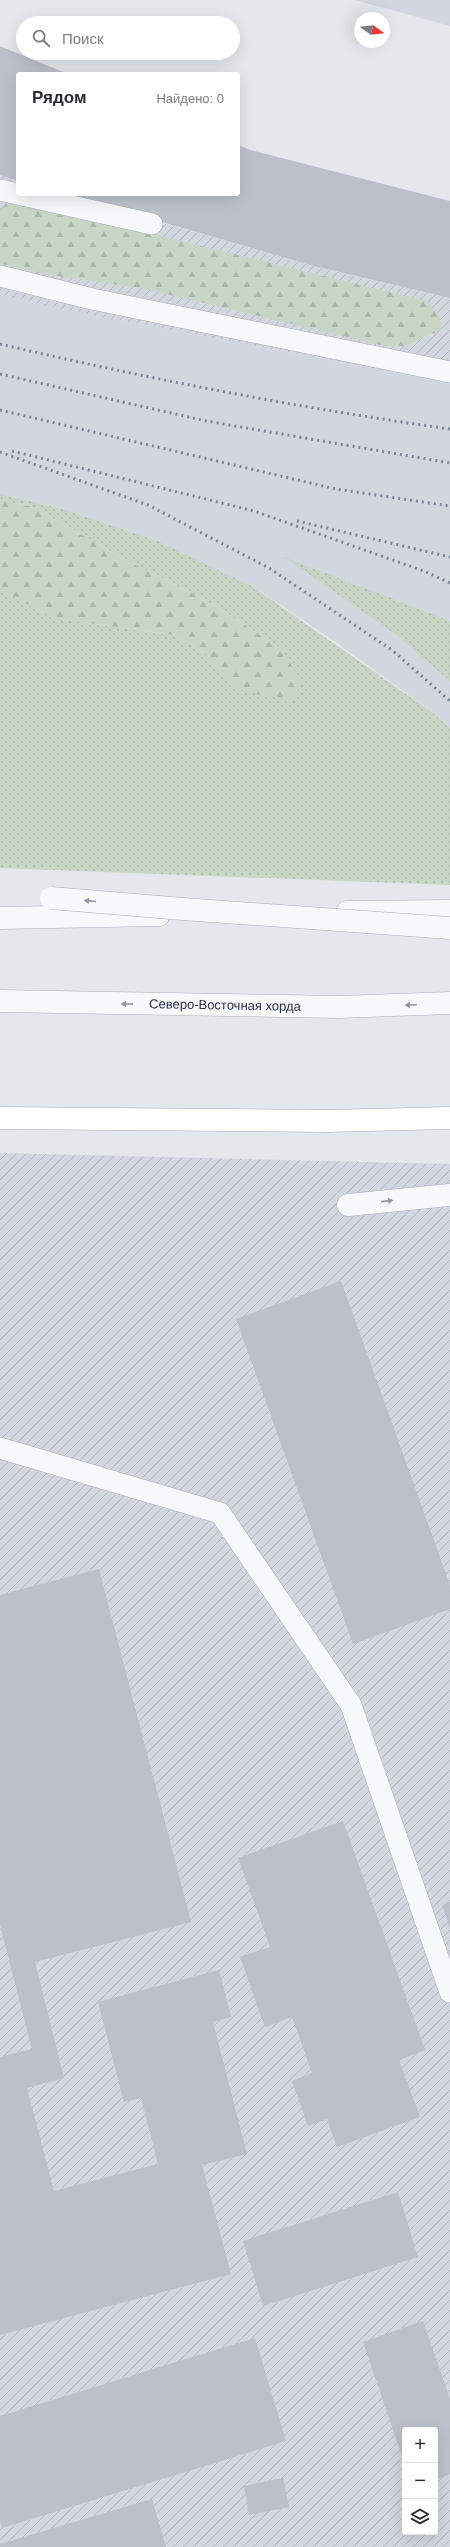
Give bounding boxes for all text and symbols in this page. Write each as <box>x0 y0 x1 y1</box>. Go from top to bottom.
north arrow <box>354 12 390 48</box>
search box <box>16 16 240 60</box>
icon: search <box>30 27 52 49</box>
text: Поиск <box>62 30 104 47</box>
text: Рядом <box>32 88 87 107</box>
text: Найдено: 0 <box>156 91 224 106</box>
one-way arrow <box>84 898 96 905</box>
street label: Северо-Восточная хорда <box>149 996 302 1014</box>
one-way arrow <box>120 1001 133 1007</box>
one-way arrow <box>405 1001 417 1008</box>
one-way arrow <box>381 1198 393 1205</box>
map controls <box>402 2427 438 2535</box>
button: + <box>402 2427 438 2463</box>
button: − <box>402 2463 438 2499</box>
button: layers <box>402 2499 438 2535</box>

